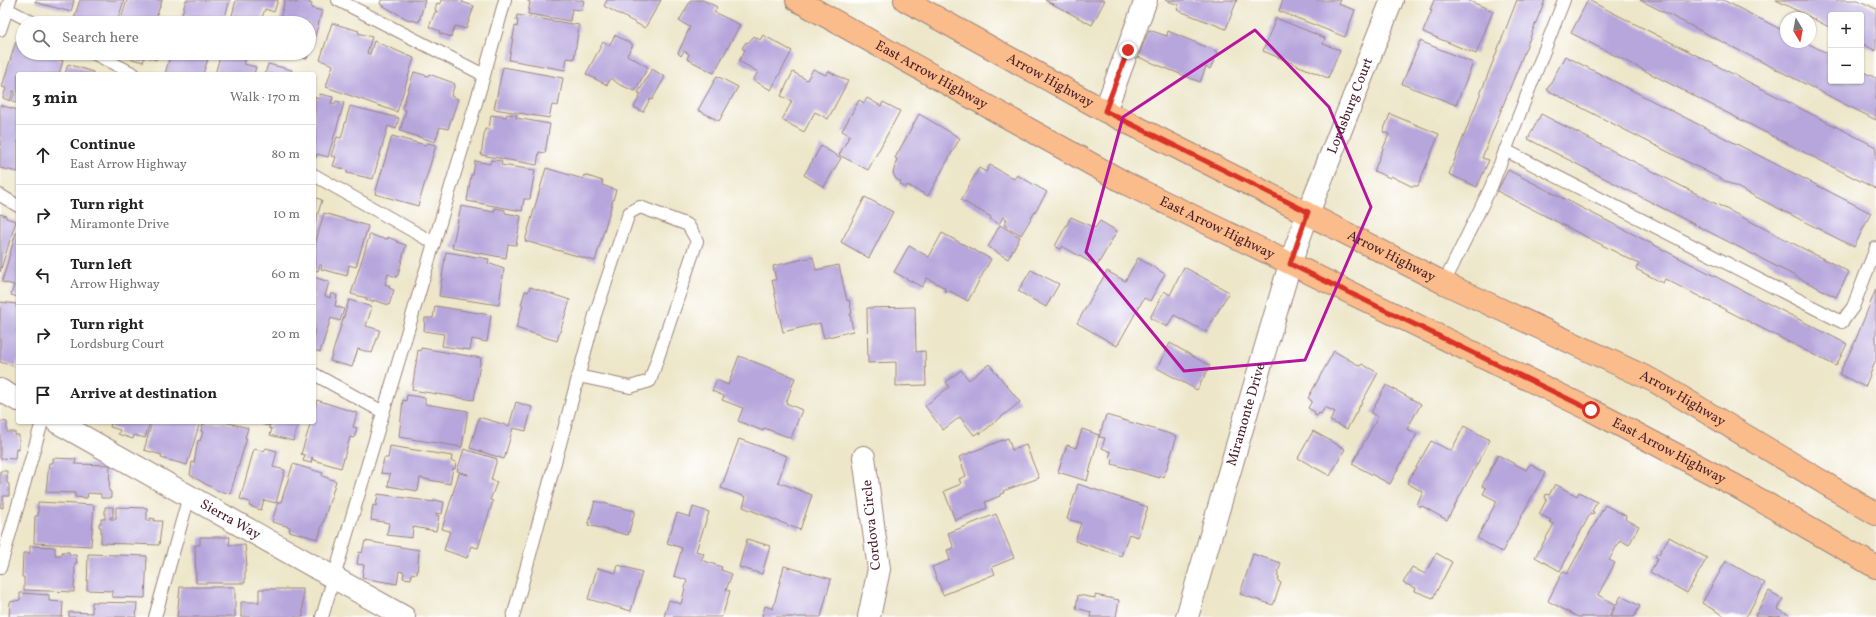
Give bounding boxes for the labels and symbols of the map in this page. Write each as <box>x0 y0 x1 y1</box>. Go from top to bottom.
north arrow <box>1780 12 1816 48</box>
street label: East Arrow Highway <box>872 36 992 114</box>
route end <box>1119 41 1137 59</box>
street label: Arrow Highway <box>1003 49 1097 113</box>
street label: Lordsburg Court <box>1323 55 1378 157</box>
street label: East Arrow Highway <box>1156 192 1278 264</box>
street label: Arrow Highway <box>1344 226 1439 287</box>
street label: Miramonte Drive <box>1222 360 1270 468</box>
street label: Arrow Highway <box>1636 366 1729 431</box>
route start <box>1582 401 1600 419</box>
street label: East Arrow Highway <box>1609 413 1730 489</box>
street label: Cordova Circle <box>858 479 886 571</box>
street label: Sierra Way <box>197 495 265 544</box>

